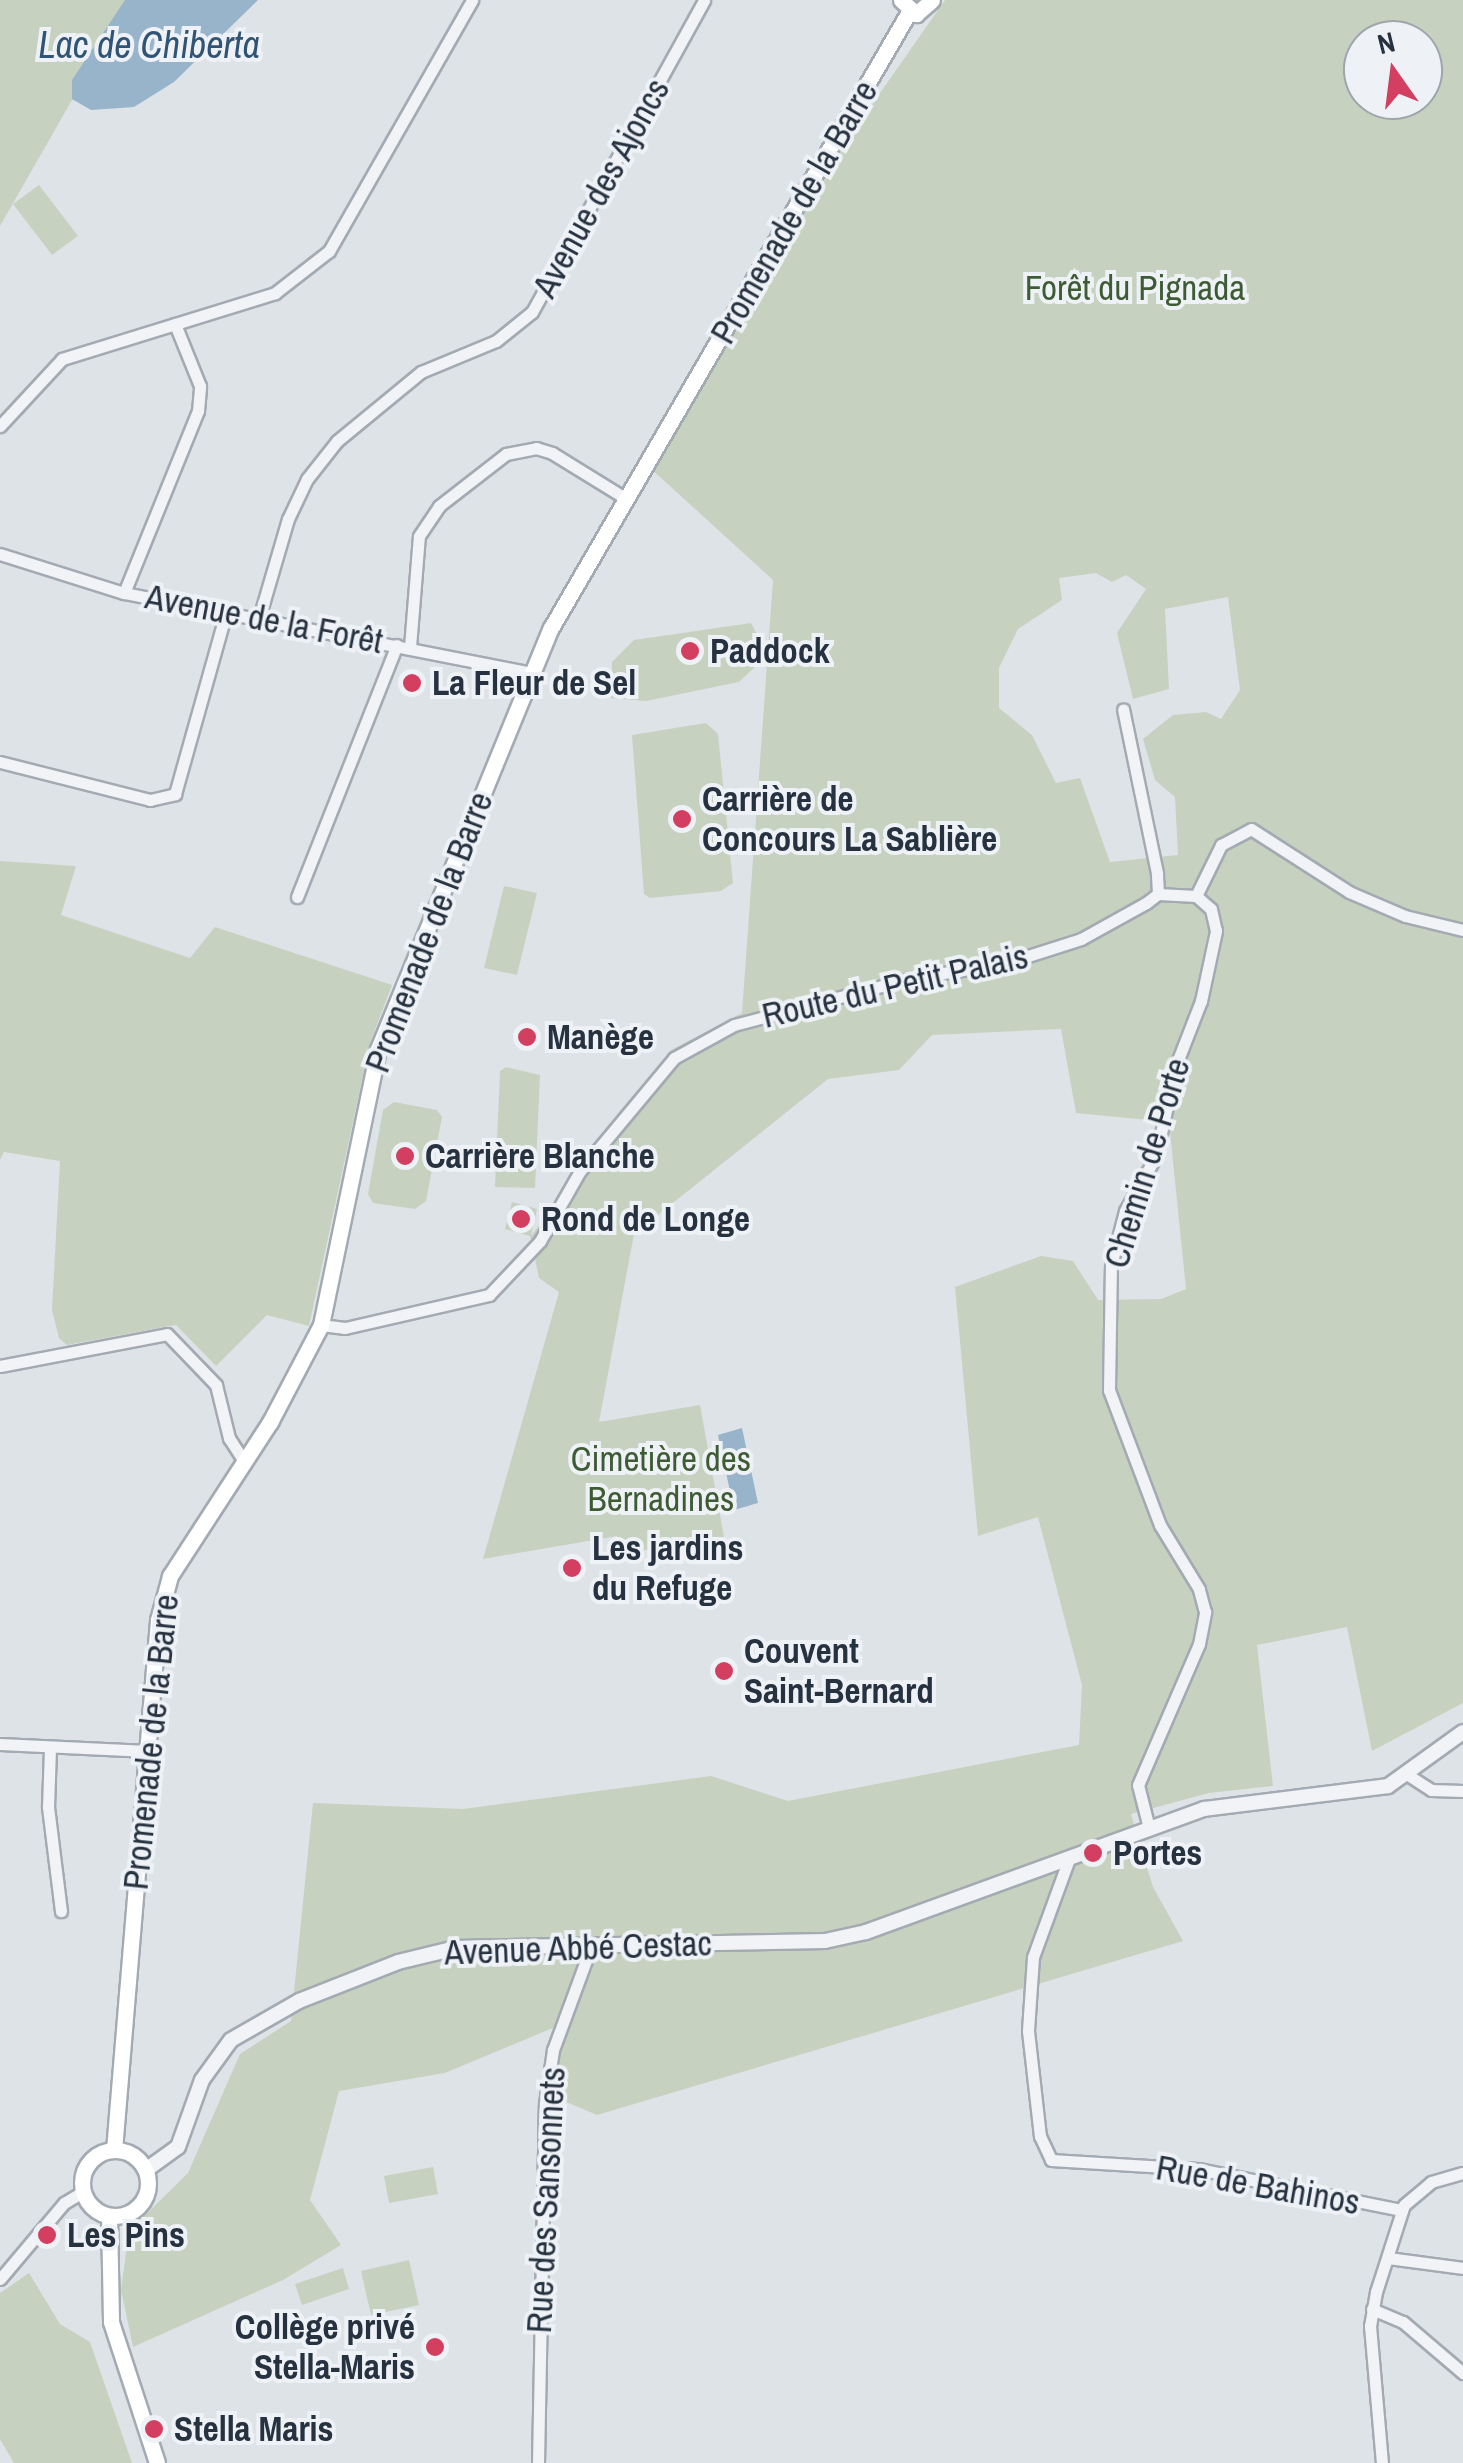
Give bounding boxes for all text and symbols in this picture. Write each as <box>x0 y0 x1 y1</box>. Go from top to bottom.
north arrow <box>1343 20 1443 120</box>
water label: Lac de Chiberta <box>38 22 260 68</box>
text: N <box>1374 22 1399 63</box>
street label: Avenue des Ajoncs <box>523 71 679 305</box>
street label: Promenade de la Barre <box>702 73 886 351</box>
park label: Forêt du Pignada <box>1025 267 1245 309</box>
street label: Avenue de la Forêt <box>142 575 386 663</box>
place label: Paddock <box>710 630 830 672</box>
marker: Paddock <box>679 640 701 662</box>
place label: La Fleur de Sel <box>432 662 636 704</box>
marker: La Fleur de Sel <box>401 672 423 694</box>
place label: Carrière de Concours La Sablière <box>702 778 997 860</box>
street label: Promenade de la Barre <box>356 786 502 1078</box>
marker: Carrière de Concours La Sablière <box>671 808 693 830</box>
street label: Route du Petit Palais <box>758 935 1032 1037</box>
place label: Manège <box>547 1016 654 1058</box>
marker: Manège <box>516 1026 538 1048</box>
street label: Chemin de Porte <box>1095 1053 1199 1273</box>
place label: Carrière Blanche <box>425 1135 655 1177</box>
marker: Carrière Blanche <box>394 1145 416 1167</box>
place label: Rond de Longe <box>541 1198 750 1240</box>
marker: Rond de Longe <box>510 1208 532 1230</box>
park label: Cimetière des Bernadines <box>571 1438 751 1520</box>
place label: Les jardins du Refuge <box>592 1527 744 1609</box>
marker: Les jardins du Refuge <box>561 1557 583 1579</box>
street label: Promenade de la Barre <box>115 1592 187 1892</box>
place label: Couvent Saint-Bernard <box>744 1630 934 1712</box>
marker: Couvent Saint-Bernard <box>713 1660 735 1682</box>
place label: Portes <box>1113 1832 1202 1874</box>
marker: Portes <box>1082 1842 1104 1864</box>
street label: Avenue Abbé Cestac <box>443 1922 713 1974</box>
street label: Rue des Sansonnets <box>518 2066 574 2334</box>
street label: Rue de Bahinos <box>1153 2146 1363 2224</box>
place label: Les Pins <box>67 2214 185 2256</box>
marker: Les Pins <box>36 2224 58 2246</box>
place label: Collège privé Stella-Maris <box>235 2306 415 2388</box>
marker: Collège privé Stella-Maris <box>424 2336 446 2358</box>
place label: Stella Maris <box>174 2408 334 2450</box>
marker: Stella Maris <box>143 2418 165 2440</box>

